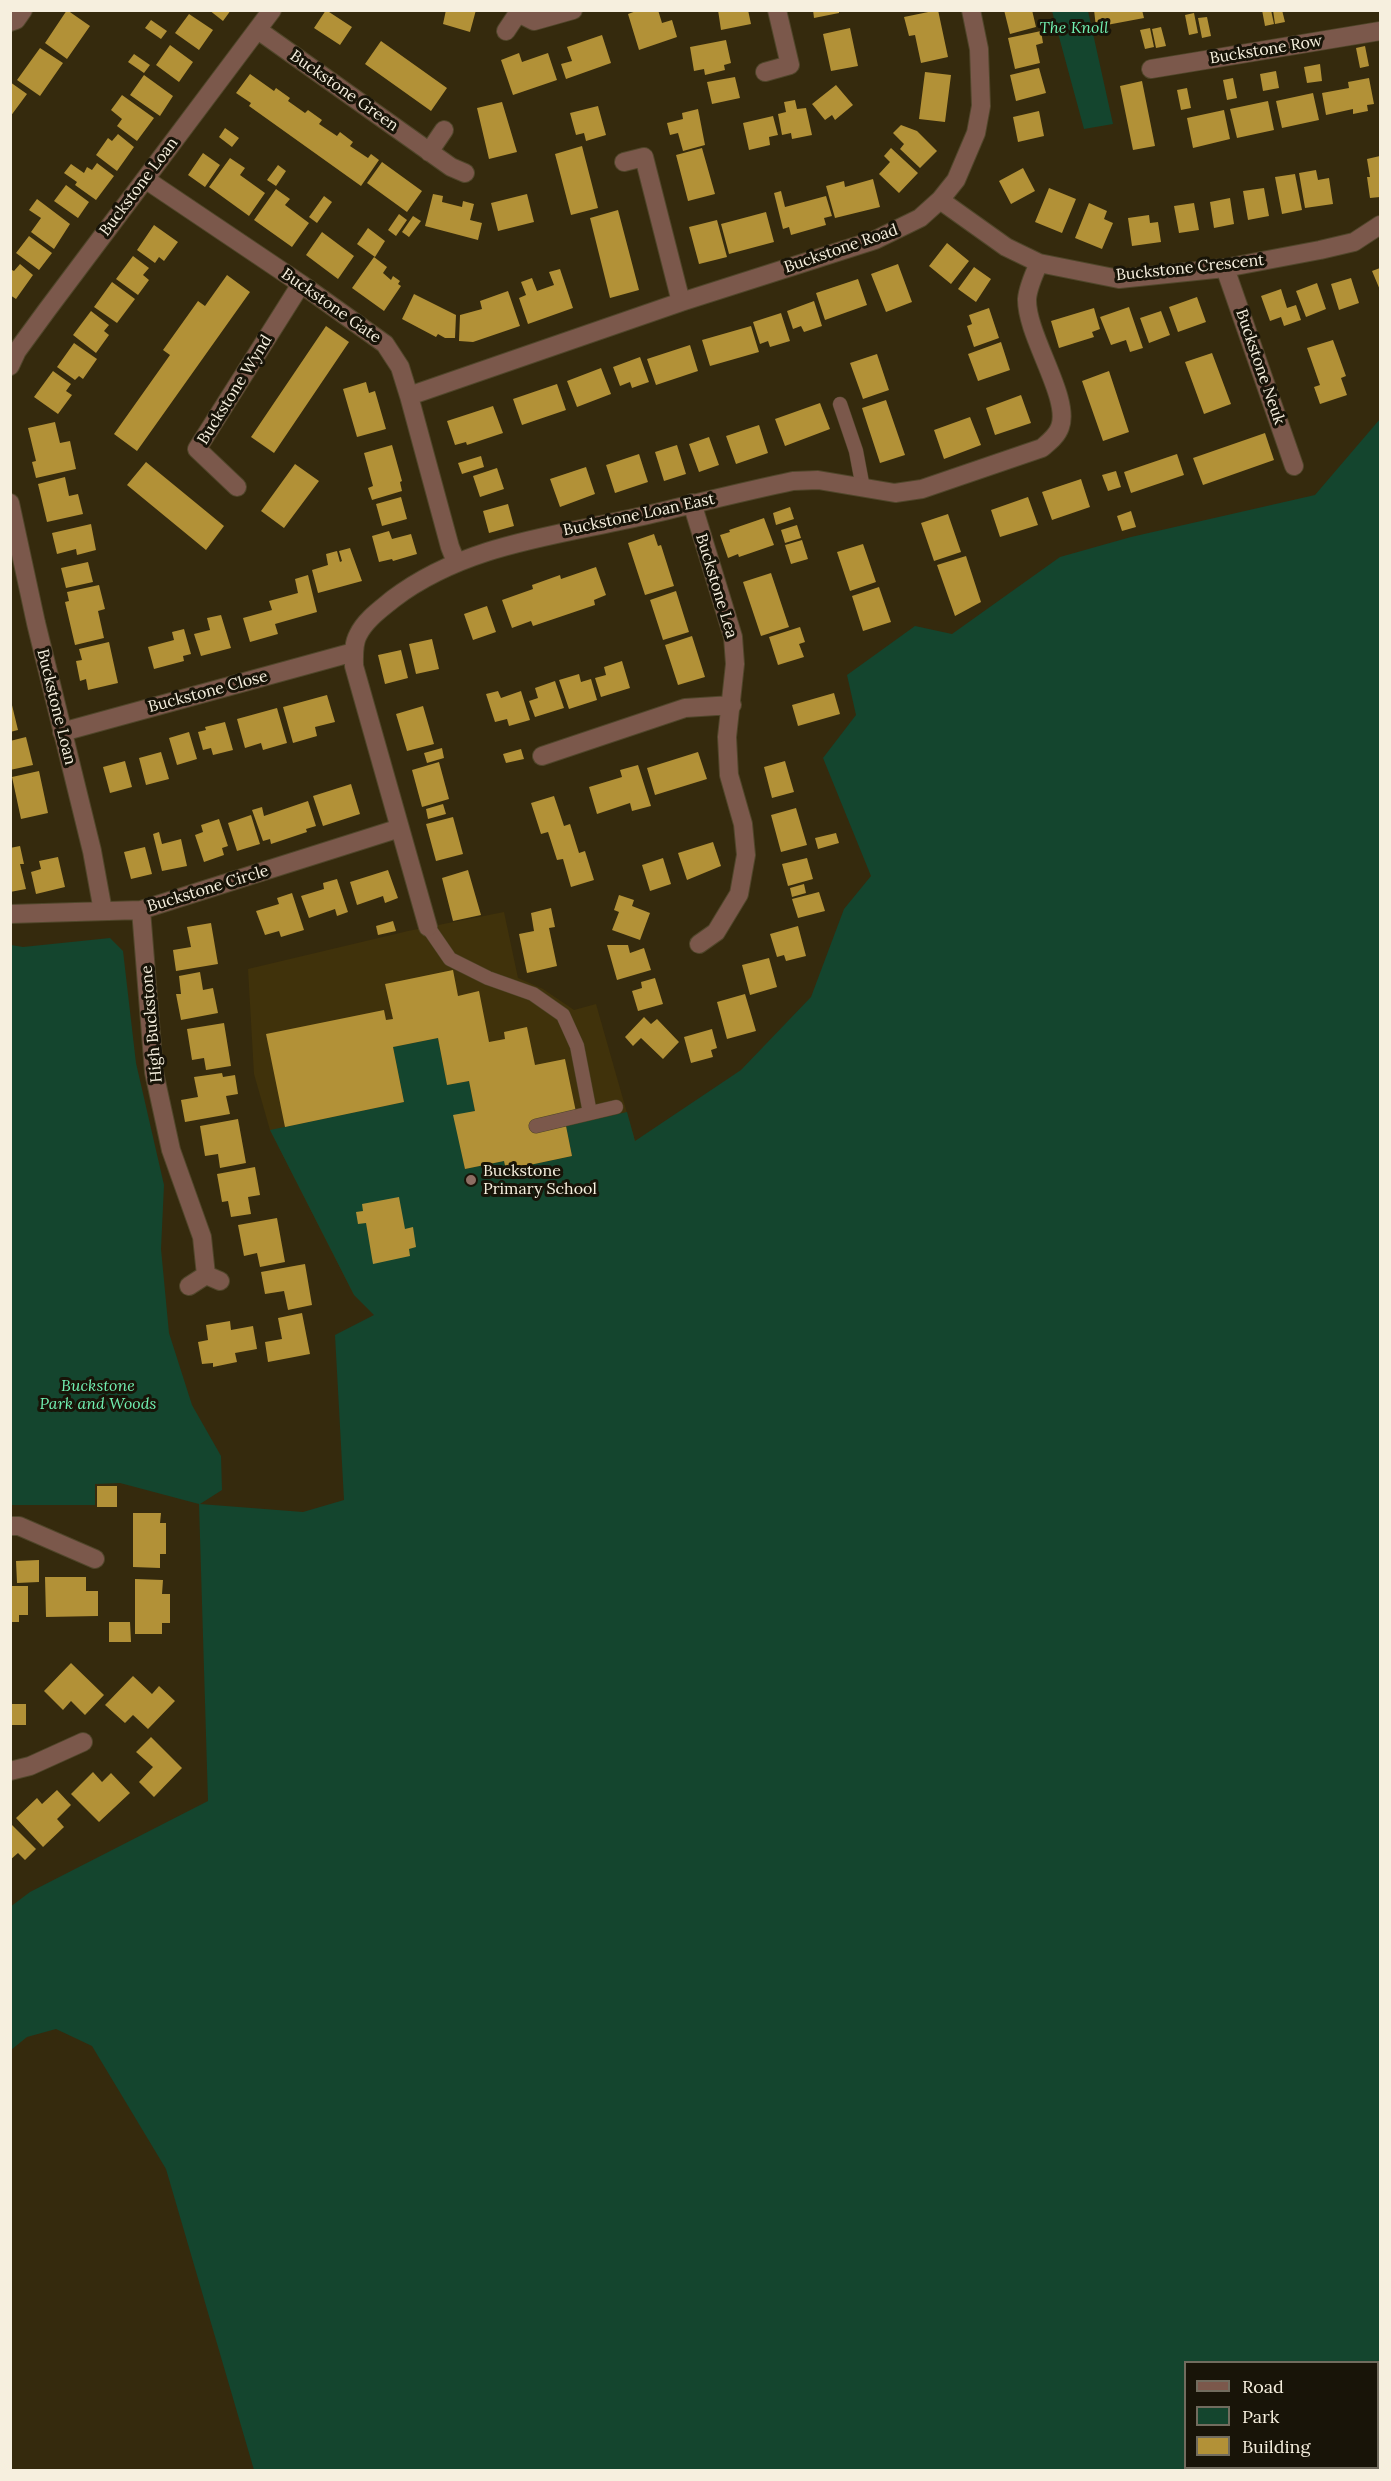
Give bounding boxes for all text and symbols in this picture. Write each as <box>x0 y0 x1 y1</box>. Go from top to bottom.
park label: The Knoll <box>1040 18 1108 38</box>
street label: Buckstone Row <box>1208 32 1324 68</box>
street label: Buckstone Green <box>286 46 402 136</box>
street label: Buckstone Loan <box>96 134 182 240</box>
street label: Buckstone Road <box>782 221 900 277</box>
street label: Buckstone Crescent <box>1115 251 1265 285</box>
street label: Buckstone Gate <box>277 265 385 347</box>
street label: Buckstone Neuk <box>1231 307 1289 427</box>
street label: Buckstone Wynd <box>194 332 276 448</box>
street label: Buckstone Loan East <box>561 490 717 540</box>
street label: Buckstone Lea <box>691 531 741 641</box>
street label: Buckstone Loan <box>32 647 80 767</box>
street label: Buckstone Close <box>146 667 270 717</box>
street label: Buckstone Circle <box>145 861 271 917</box>
street label: High Buckstone <box>137 965 167 1083</box>
place label: Buckstone Primary School <box>483 1161 597 1199</box>
marker: Buckstone Primary School <box>464 1173 478 1187</box>
park label: Buckstone Park and Woods <box>40 1376 156 1414</box>
legend <box>1184 2361 1379 2469</box>
text: Road <box>1242 2375 1284 2398</box>
text: Park <box>1242 2405 1279 2428</box>
text: Building <box>1242 2435 1310 2458</box>

